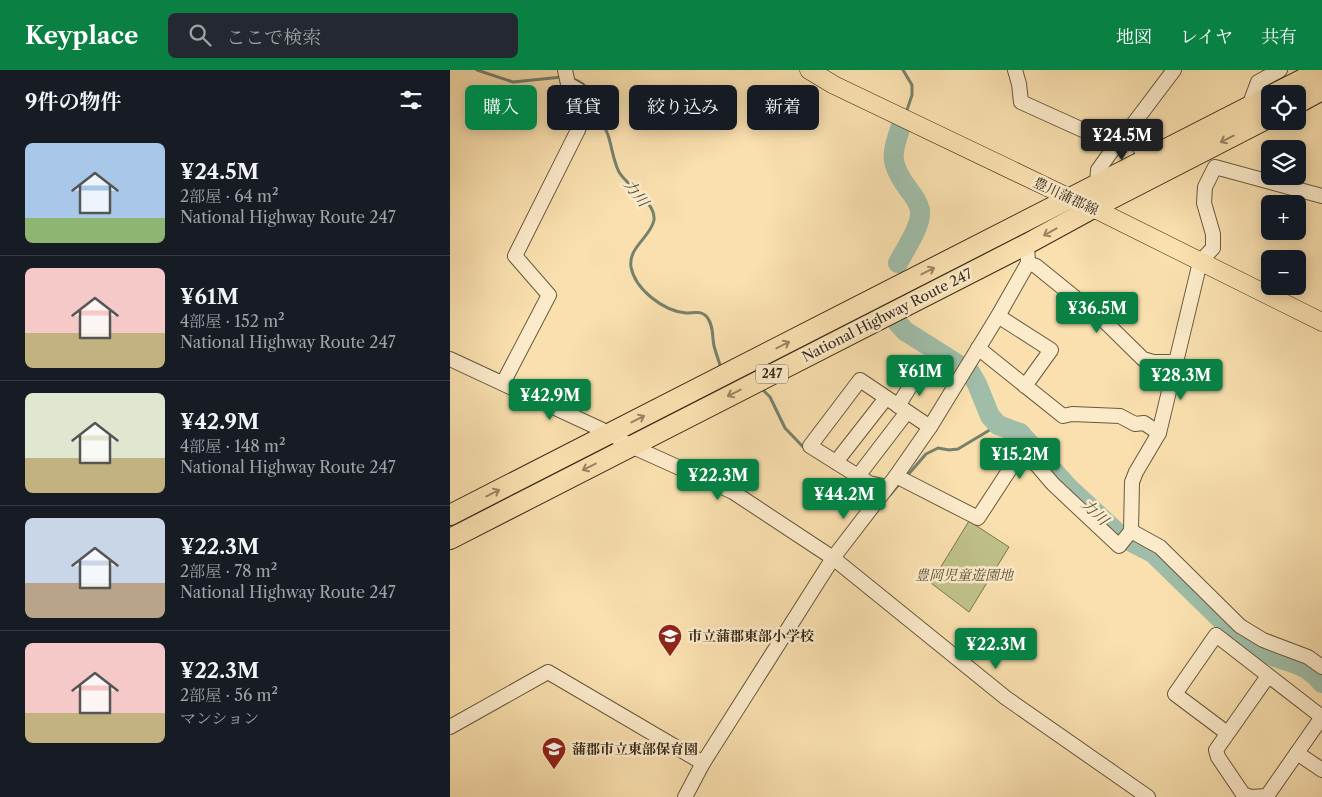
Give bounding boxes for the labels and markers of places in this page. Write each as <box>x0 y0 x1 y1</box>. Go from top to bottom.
pin: ¥24.5M <box>1081 118 1163 161</box>
pin: ¥36.5M <box>1056 292 1138 334</box>
pin: ¥61M <box>890 354 950 397</box>
pin: ¥28.3M <box>1140 358 1222 401</box>
pin: ¥42.9M <box>509 378 591 421</box>
pin: ¥15.2M <box>979 438 1061 480</box>
pin: ¥22.3M <box>677 458 759 501</box>
pin: ¥44.2M <box>803 478 885 520</box>
school or university icon: 市立蒲郡東部小学校 <box>657 623 683 657</box>
place label: 市立蒲郡東部小学校 <box>688 627 814 645</box>
pin: ¥22.3M <box>955 628 1037 670</box>
school or university icon: 蒲郡市立東部保育園 <box>541 736 567 770</box>
place label: 蒲郡市立東部保育園 <box>572 740 698 758</box>

